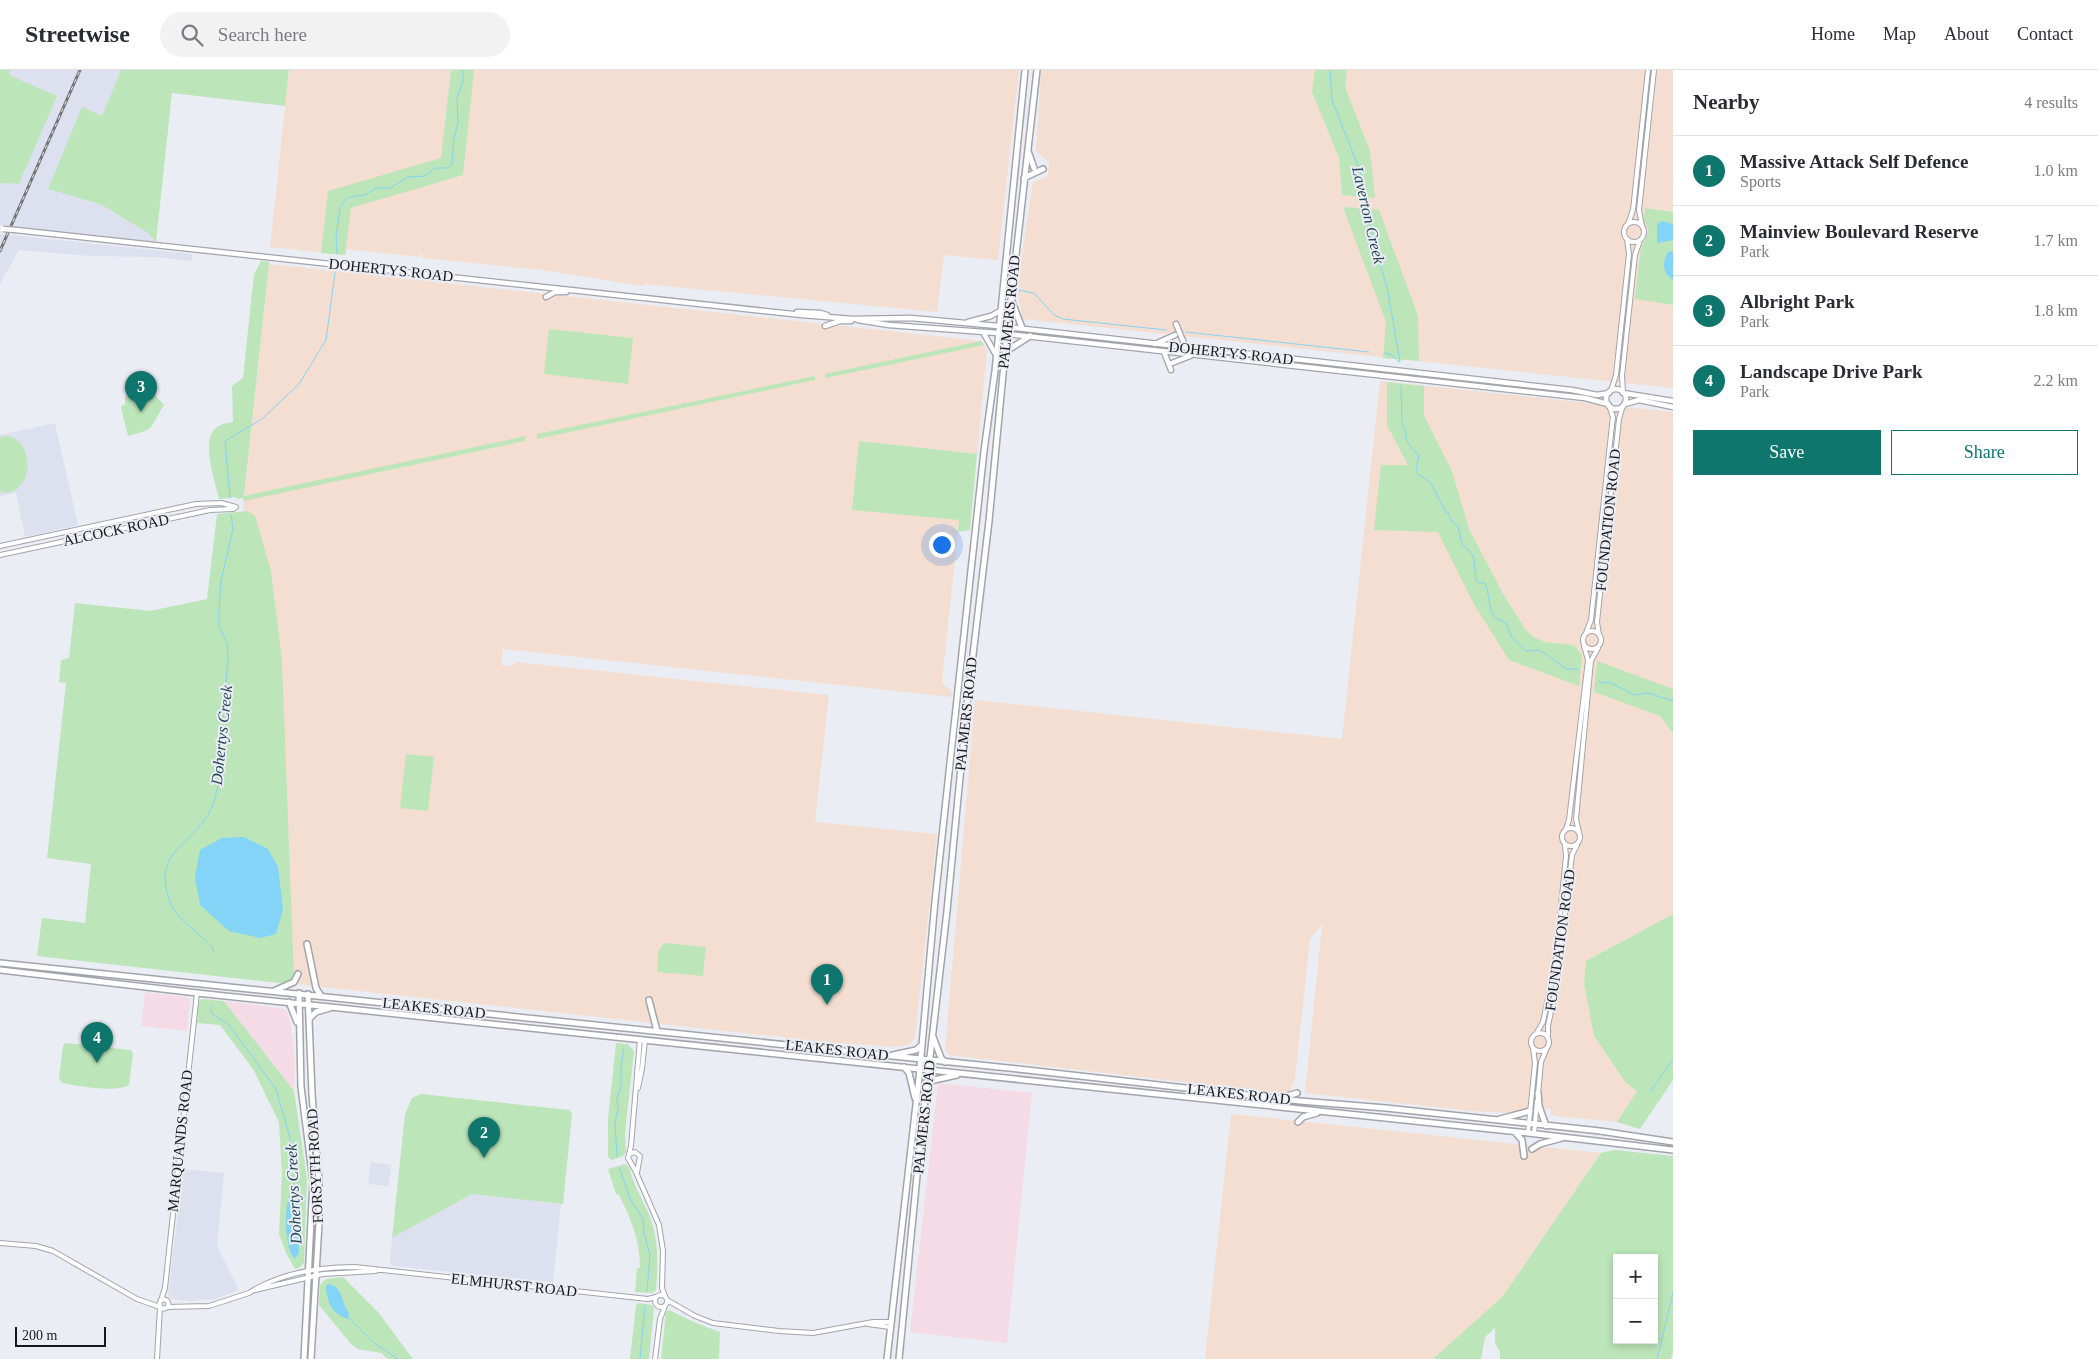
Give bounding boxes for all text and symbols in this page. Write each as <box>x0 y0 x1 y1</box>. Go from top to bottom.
search box <box>160 12 510 57</box>
text: Streetwise <box>25 21 130 47</box>
icon: search <box>178 21 206 49</box>
text: Search here <box>218 24 307 45</box>
text: Home <box>1811 24 1855 44</box>
text: Map <box>1883 24 1916 44</box>
text: About <box>1944 24 1989 44</box>
text: Contact <box>2017 24 2073 44</box>
text: Nearby <box>1693 90 1760 114</box>
text: 4 results <box>2024 94 2078 111</box>
text: Massive Attack Self Defence <box>1740 151 1968 172</box>
text: 1 <box>1705 162 1713 179</box>
text: 1.0 km <box>2034 162 2078 179</box>
water label: Laverton Creek <box>1349 164 1388 266</box>
text: Sports <box>1740 173 1781 190</box>
text: Mainview Boulevard Reserve <box>1740 221 1979 242</box>
text: 2 <box>1705 232 1713 249</box>
text: 1.7 km <box>2034 232 2078 249</box>
text: Park <box>1740 243 1769 260</box>
street label: PALMERS ROAD <box>995 254 1023 370</box>
street label: DOHERTYS ROAD <box>328 255 454 285</box>
text: Albright Park <box>1740 291 1855 312</box>
text: 3 <box>1705 302 1713 319</box>
text: 1.8 km <box>2034 302 2078 319</box>
text: Park <box>1740 313 1769 330</box>
street label: DOHERTYS ROAD <box>1168 338 1294 368</box>
text: Landscape Drive Park <box>1740 361 1923 382</box>
pin: 3 <box>125 371 157 412</box>
text: 4 <box>1705 372 1713 389</box>
text: 2.2 km <box>2034 372 2078 389</box>
text: Park <box>1740 383 1769 400</box>
button: Save <box>1693 430 1881 475</box>
button: Share <box>1891 430 2078 475</box>
street label: FOUNDATION ROAD <box>1593 448 1623 592</box>
street label: ALCOCK ROAD <box>62 511 171 549</box>
your location <box>929 532 955 558</box>
street label: PALMERS ROAD <box>952 656 980 772</box>
water label: Dohertys Creek <box>208 683 236 787</box>
street label: FOUNDATION ROAD <box>1542 868 1578 1012</box>
pin: 1 <box>811 964 843 1005</box>
street label: LEAKES ROAD <box>382 995 487 1021</box>
pin: 4 <box>81 1022 113 1063</box>
street label: LEAKES ROAD <box>785 1037 890 1063</box>
street label: PALMERS ROAD <box>910 1059 938 1175</box>
street label: MARQUANDS ROAD <box>165 1069 195 1213</box>
street label: LEAKES ROAD <box>1187 1081 1292 1107</box>
street label: FORSYTH ROAD <box>304 1108 326 1224</box>
pin: 2 <box>468 1117 500 1158</box>
water label: Dohertys Creek <box>282 1143 306 1245</box>
map controls <box>1613 1254 1658 1344</box>
button: + <box>1613 1254 1658 1299</box>
street label: ELMHURST ROAD <box>450 1270 578 1300</box>
button: − <box>1613 1299 1658 1344</box>
scale bar <box>15 1324 106 1347</box>
text: 200 m <box>22 1328 57 1343</box>

